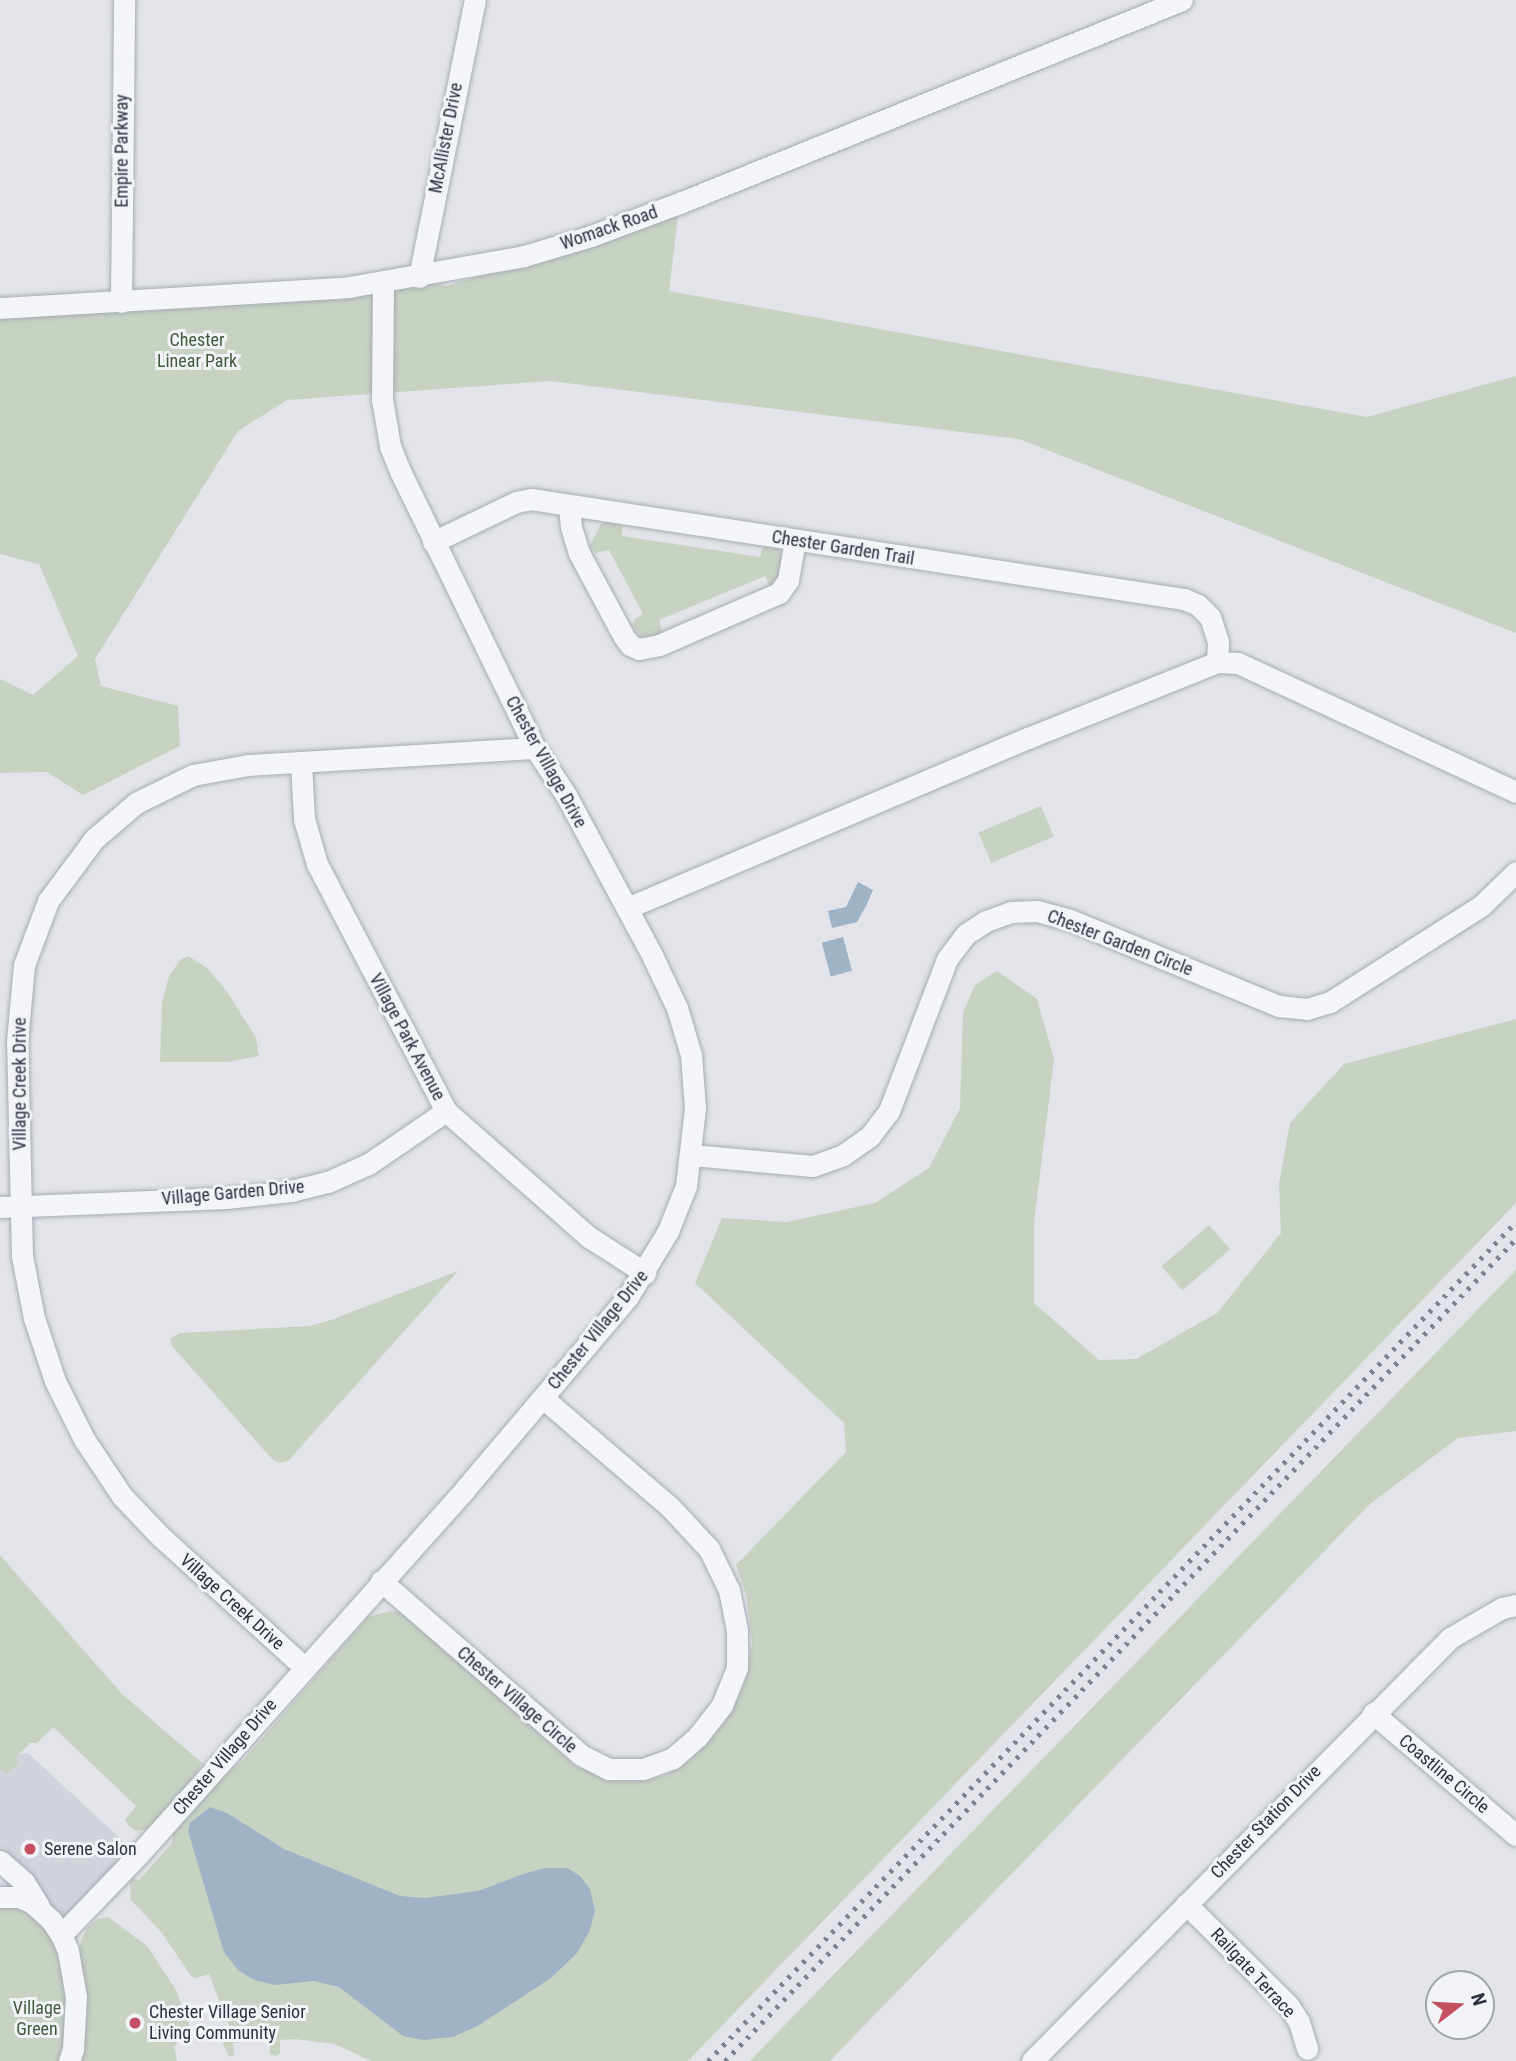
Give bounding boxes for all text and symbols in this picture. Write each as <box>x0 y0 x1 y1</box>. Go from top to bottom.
street label: McAllister Drive <box>425 81 467 195</box>
street label: Empire Parkway <box>111 94 133 208</box>
street label: Womack Road <box>558 201 660 255</box>
park label: Chester Linear Park <box>157 330 237 372</box>
street label: Chester Garden Trail <box>770 526 916 570</box>
street label: Chester Village Drive <box>501 692 591 832</box>
street label: Chester Garden Circle <box>1044 905 1196 981</box>
street label: Village Park Avenue <box>364 970 450 1104</box>
street label: Village Creek Drive <box>9 1017 31 1151</box>
street label: Village Garden Drive <box>161 1176 305 1210</box>
street label: Chester Village Drive <box>543 1266 653 1394</box>
street label: Village Creek Drive <box>175 1549 289 1655</box>
street label: Chester Village Circle <box>453 1642 581 1758</box>
street label: Chester Village Drive <box>169 1694 281 1820</box>
street label: Coastline Circle <box>1394 1730 1494 1818</box>
street label: Chester Station Drive <box>1206 1761 1326 1883</box>
place label: Serene Salon <box>44 1838 137 1860</box>
marker: Serene Salon <box>22 1841 38 1857</box>
street label: Railgate Terrace <box>1206 1924 1300 2022</box>
north arrow <box>1425 1970 1495 2040</box>
text: N <box>1466 1990 1491 2008</box>
park label: Village Green <box>13 1998 61 2040</box>
place label: Chester Village Senior Living Community <box>149 2002 306 2044</box>
marker: Chester Village Senior Living Community <box>127 2015 143 2031</box>

